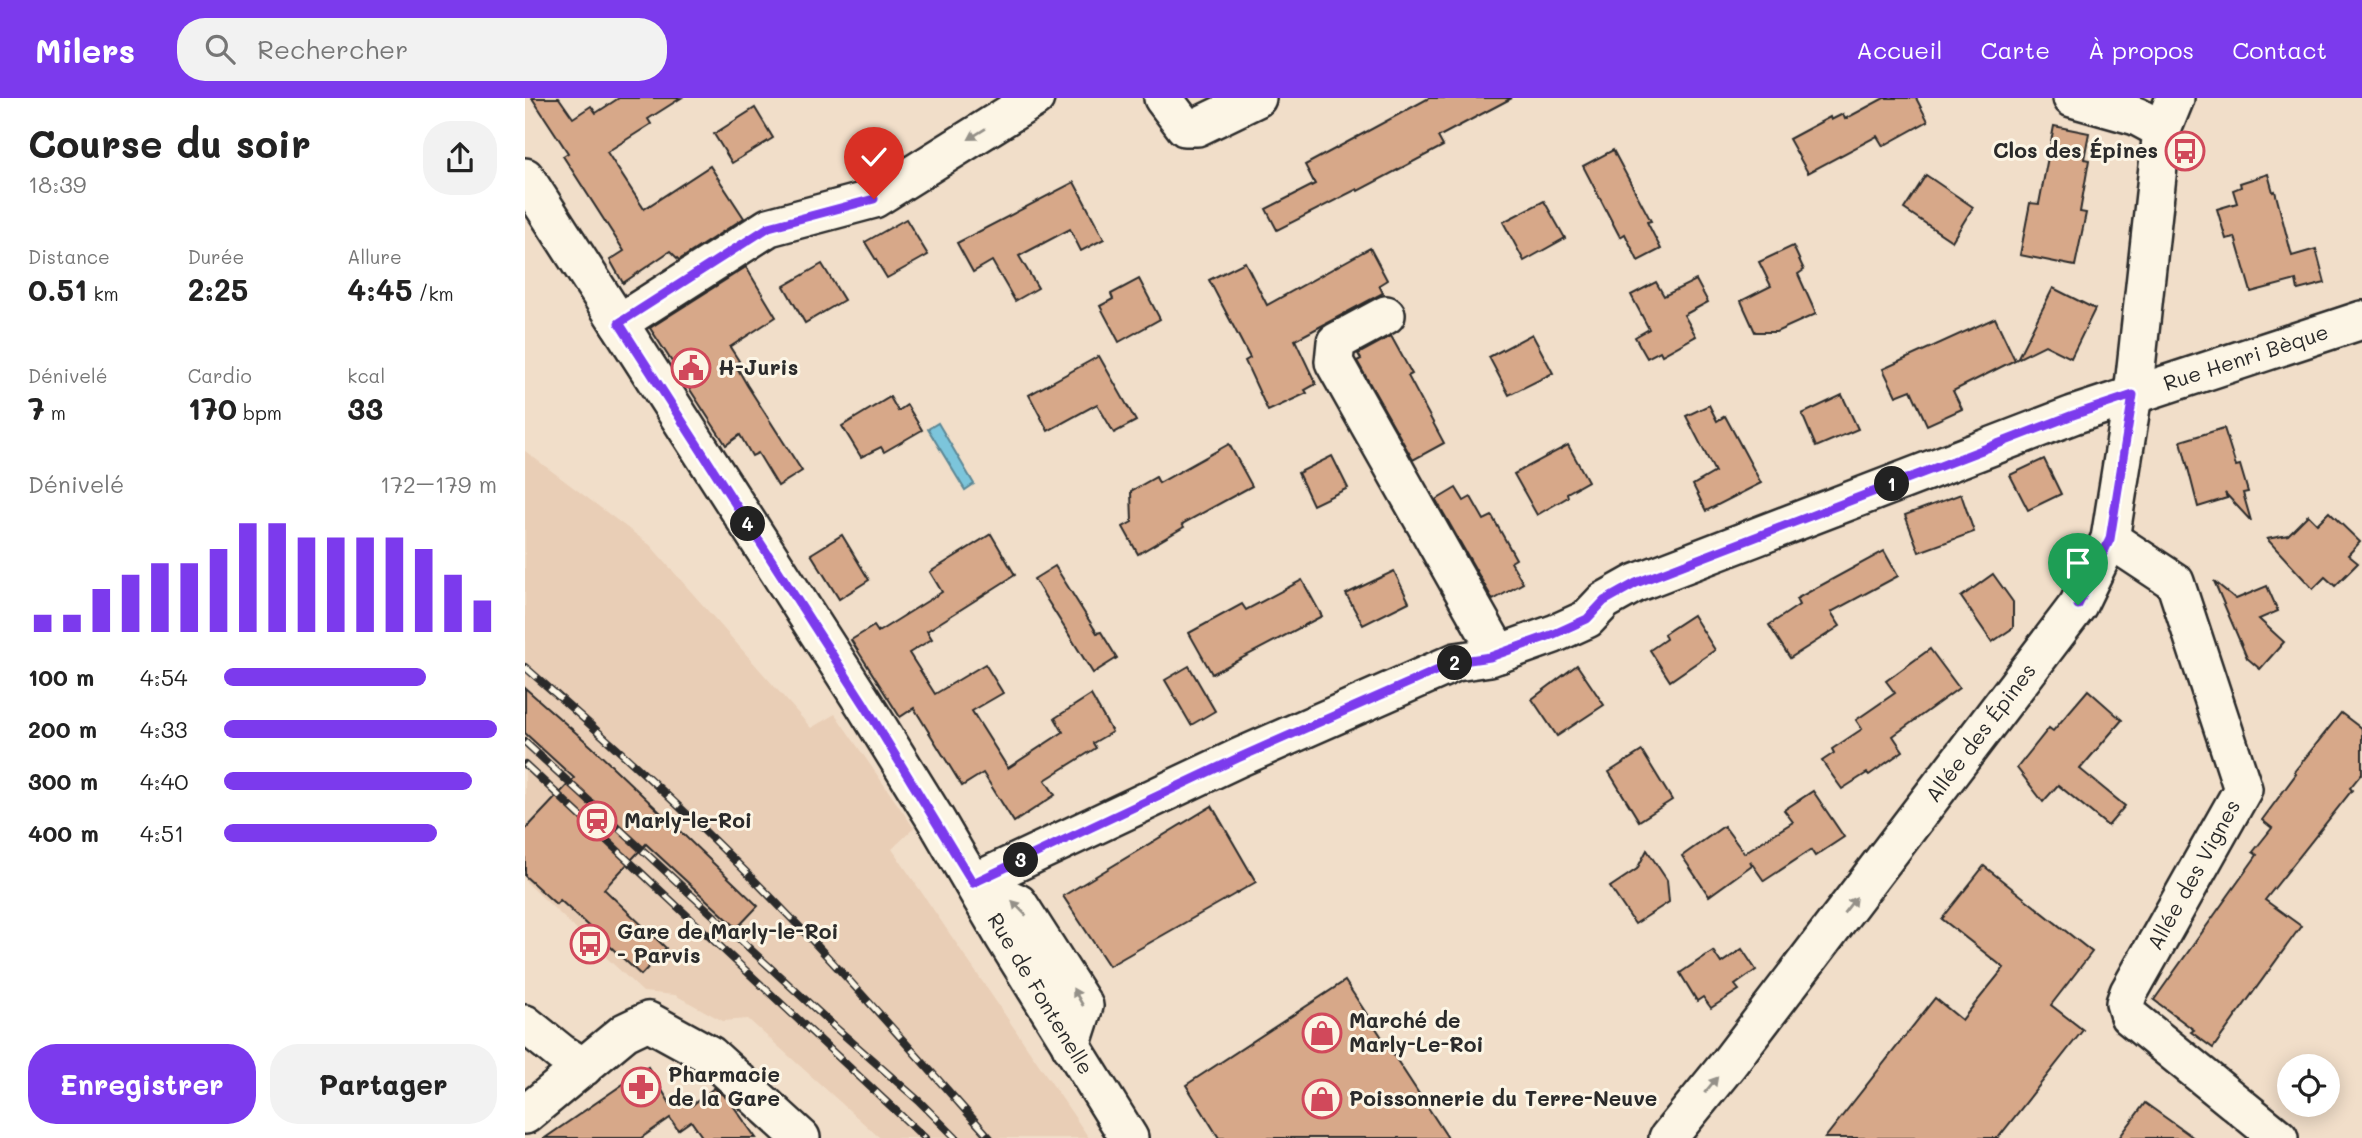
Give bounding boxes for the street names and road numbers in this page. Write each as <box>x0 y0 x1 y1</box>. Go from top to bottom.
street label: Rue Henri Bèque <box>2160 317 2331 396</box>
street label: Allée des Épines <box>1919 657 2041 807</box>
street label: Allée des Vignes <box>2140 794 2245 954</box>
street label: Rue de Fontenelle <box>982 907 1100 1079</box>

